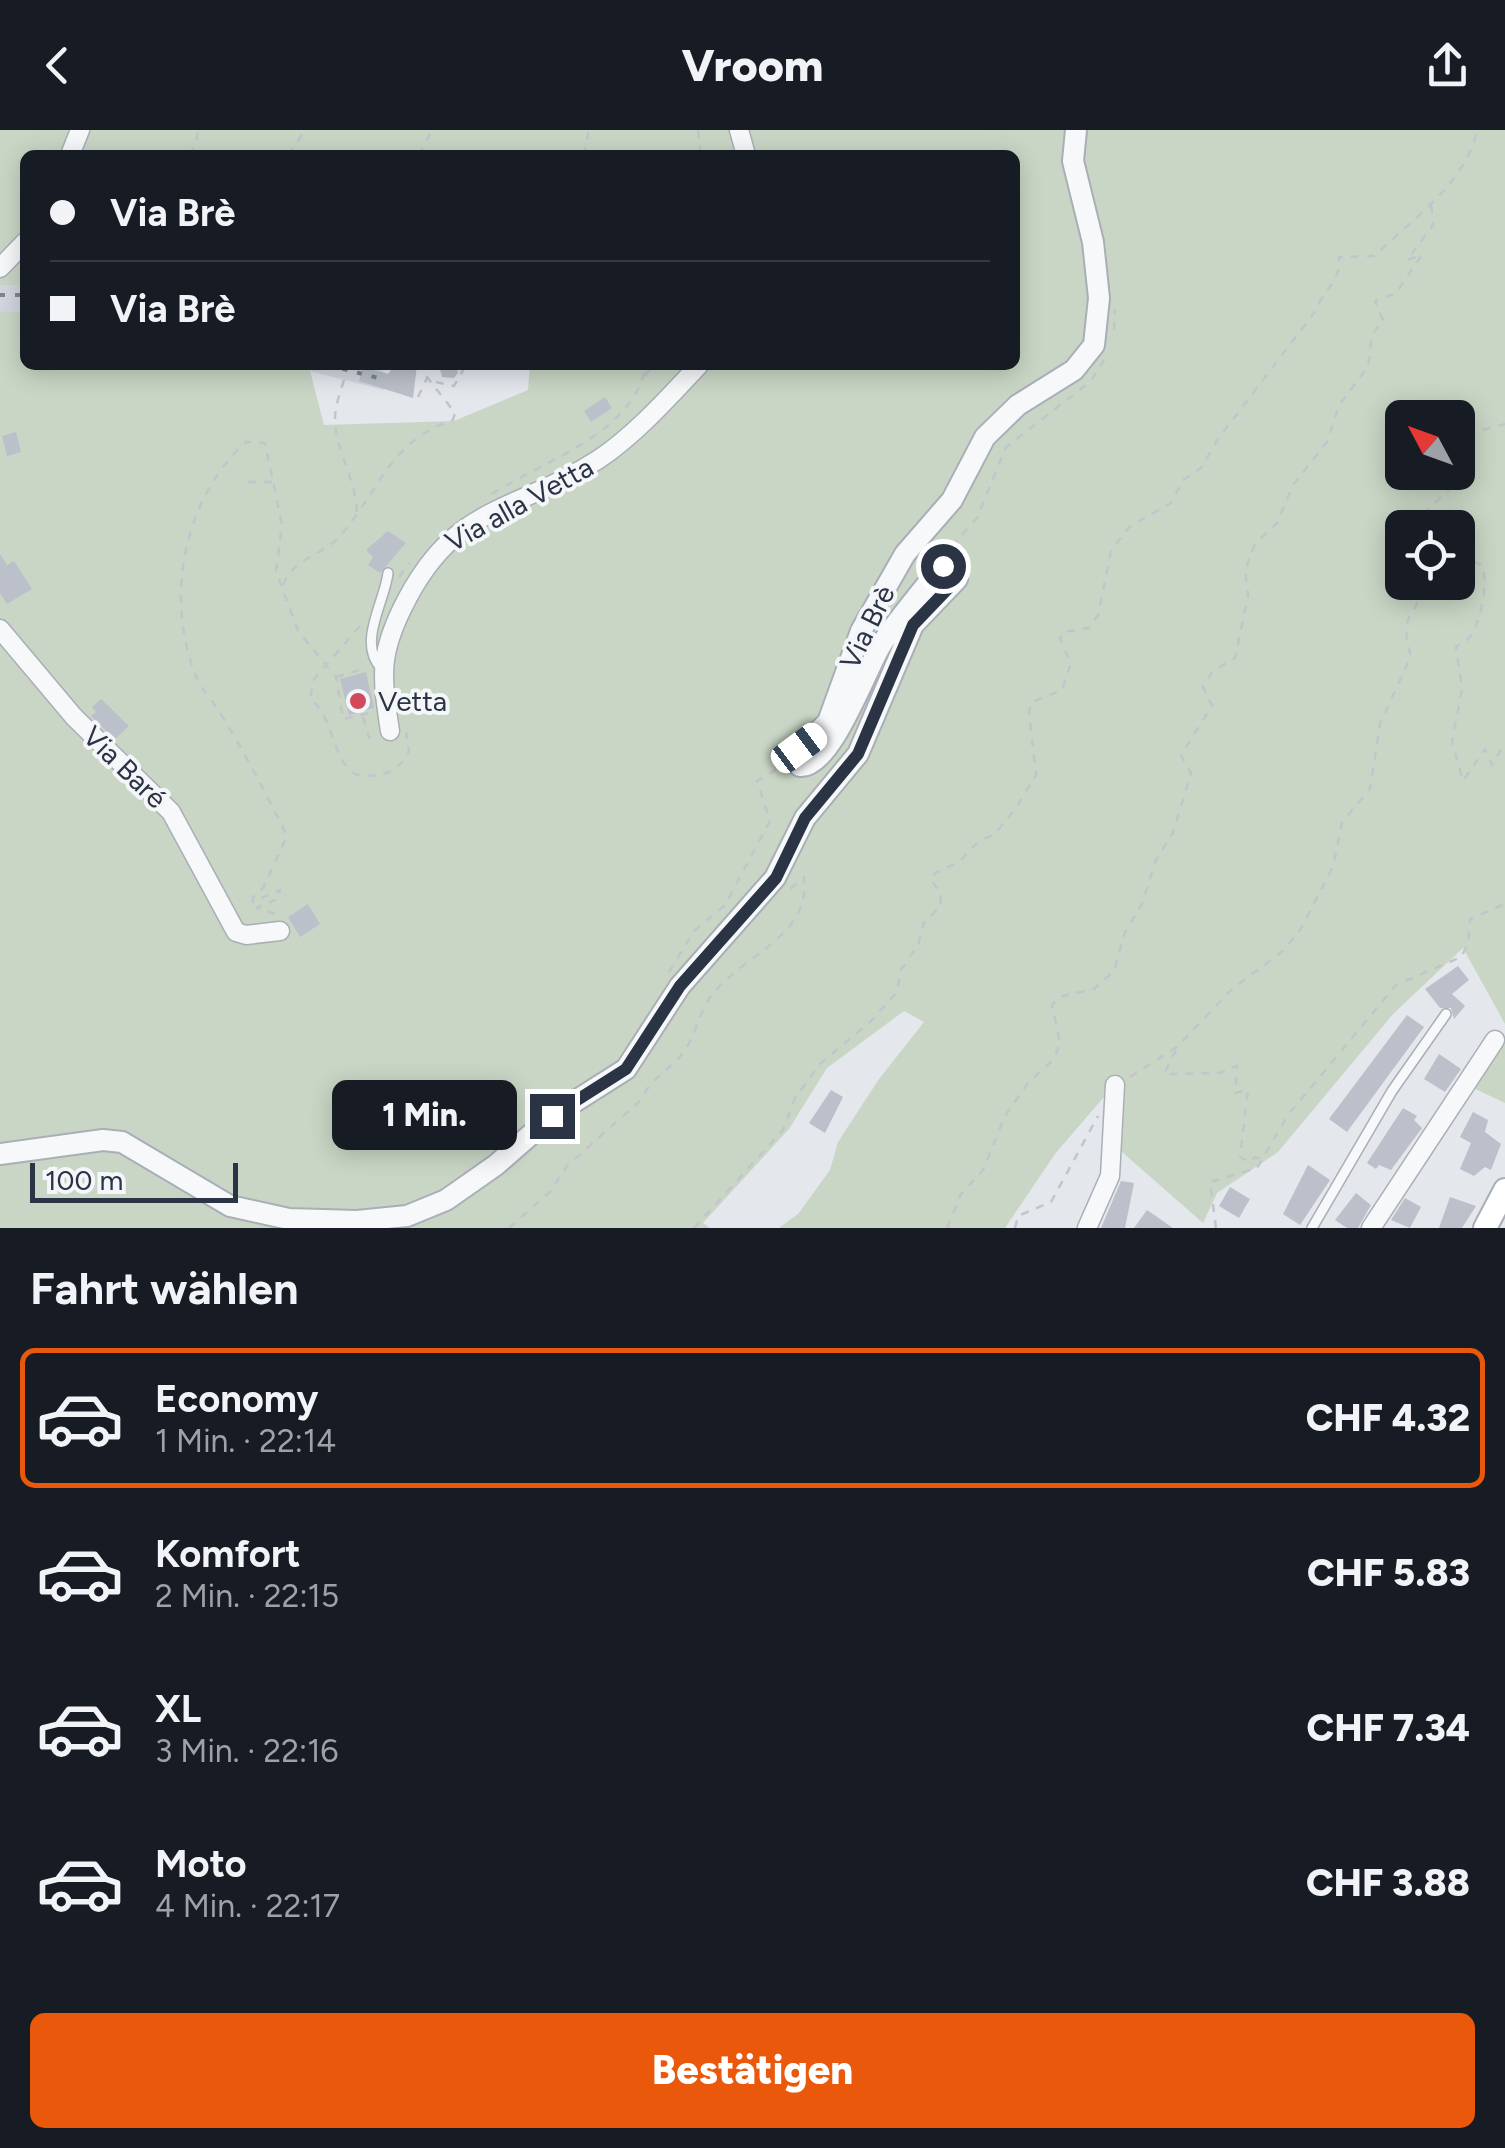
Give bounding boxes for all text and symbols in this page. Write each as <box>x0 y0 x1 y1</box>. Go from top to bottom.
icon: back <box>30 38 85 93</box>
text: Vroom <box>682 38 823 92</box>
icon: share <box>1420 38 1475 93</box>
text: Via Brè <box>110 190 236 236</box>
text: Via Brè <box>110 286 236 332</box>
north arrow <box>1385 400 1475 490</box>
map controls <box>1385 400 1475 600</box>
street label: Via alla Vetta <box>439 449 599 559</box>
button: locate <box>1385 510 1475 600</box>
route start <box>921 544 966 589</box>
street label: Via Brè <box>832 580 902 674</box>
place label: Vetta <box>378 684 447 718</box>
marker: Vetta <box>347 690 369 712</box>
car <box>766 718 832 778</box>
street label: Via Baré <box>76 719 174 815</box>
callout: 1 Min. <box>332 1081 517 1151</box>
route end <box>530 1094 575 1139</box>
text: 1 Min. <box>382 1096 467 1134</box>
scale bar <box>30 1158 238 1202</box>
text: 100 m <box>45 1163 123 1197</box>
text: Fahrt wählen <box>30 1261 299 1315</box>
icon: car <box>35 1373 125 1463</box>
text: Economy <box>155 1376 318 1422</box>
text: CHF 4.32 <box>1306 1395 1470 1441</box>
text: 1 Min. · 22:14 <box>155 1422 336 1460</box>
icon: car <box>35 1528 125 1618</box>
text: Komfort <box>155 1531 301 1577</box>
text: CHF 5.83 <box>1307 1550 1470 1596</box>
text: 2 Min. · 22:15 <box>155 1577 339 1615</box>
icon: car <box>35 1683 125 1773</box>
text: XL <box>155 1686 201 1732</box>
text: CHF 7.34 <box>1307 1705 1470 1751</box>
text: 3 Min. · 22:16 <box>155 1732 338 1770</box>
icon: car <box>35 1838 125 1928</box>
text: Moto <box>155 1841 247 1887</box>
text: CHF 3.88 <box>1306 1860 1470 1906</box>
text: 4 Min. · 22:17 <box>155 1887 340 1925</box>
button: Bestätigen <box>30 2013 1475 2128</box>

